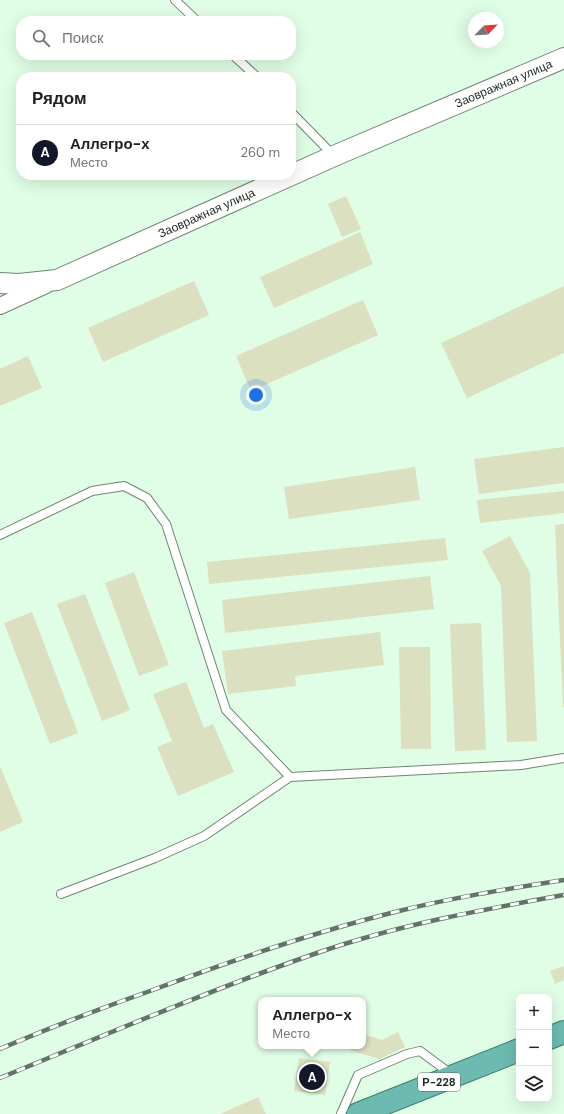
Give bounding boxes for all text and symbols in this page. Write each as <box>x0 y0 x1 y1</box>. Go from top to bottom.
north arrow <box>468 12 504 48</box>
search box <box>16 16 296 60</box>
icon: search <box>30 27 52 49</box>
text: Поиск <box>62 28 104 48</box>
street label: Заовражная улица <box>452 56 555 112</box>
text: Рядом <box>32 87 87 109</box>
text: Аллегро-х <box>70 134 150 154</box>
text: A <box>40 144 50 161</box>
text: 260 m <box>240 144 280 161</box>
text: Место <box>70 154 108 171</box>
street label: Заовражная улица <box>156 184 258 242</box>
your location <box>246 385 266 405</box>
map controls <box>516 994 552 1102</box>
button: + <box>516 994 552 1030</box>
popup <box>258 997 366 1049</box>
text: Аллегро-х <box>272 1005 352 1025</box>
text: Место <box>272 1025 310 1042</box>
button: − <box>516 1030 552 1066</box>
pin: A <box>299 1062 325 1092</box>
button: layers <box>516 1066 552 1102</box>
road number: Р-228 <box>418 1073 460 1091</box>

